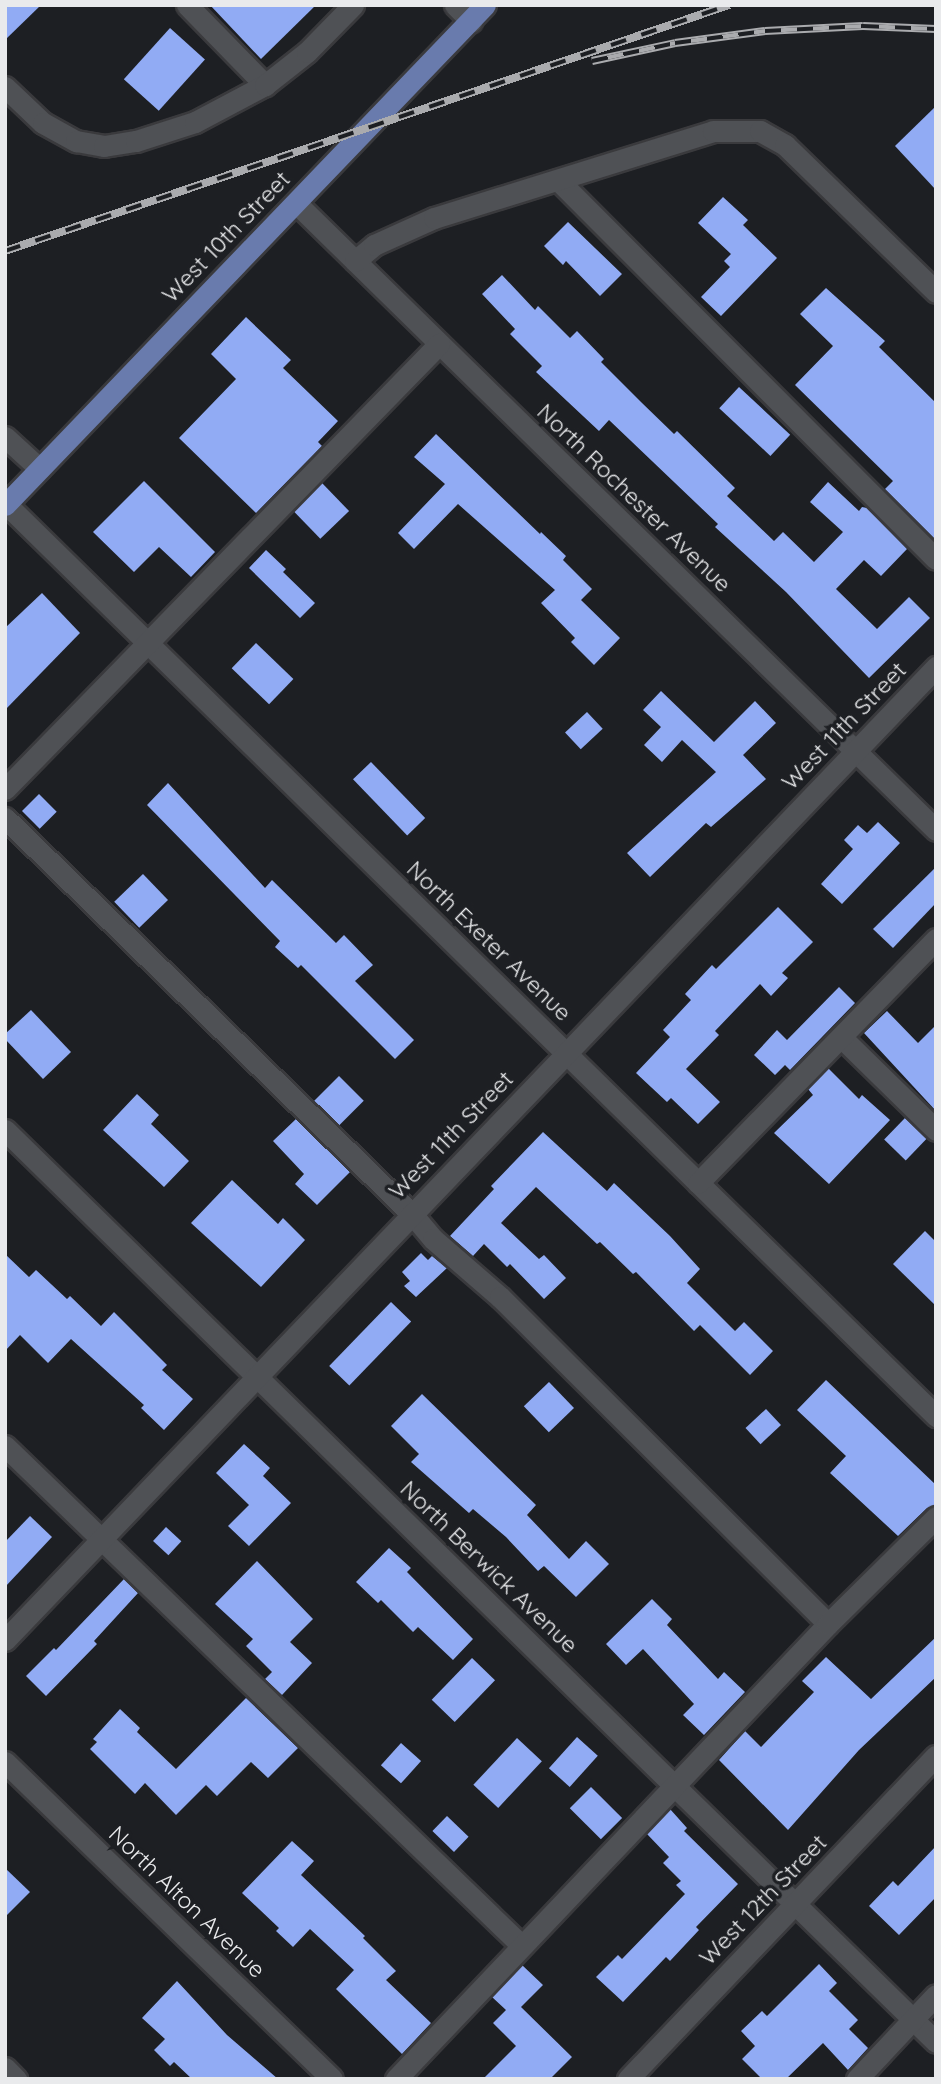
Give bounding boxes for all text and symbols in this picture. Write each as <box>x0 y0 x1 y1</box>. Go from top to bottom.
street label: West 10th Street <box>156 166 296 308</box>
street label: North Rochester Avenue <box>531 398 737 598</box>
street label: West 11th Street <box>776 656 912 796</box>
street label: North Exeter Avenue <box>401 855 577 1027</box>
street label: West 11th Street <box>383 1065 519 1205</box>
street label: North Berwick Avenue <box>395 1475 583 1659</box>
street label: North Alton Avenue <box>103 1820 271 1984</box>
street label: West 12th Street <box>694 1829 832 1971</box>

